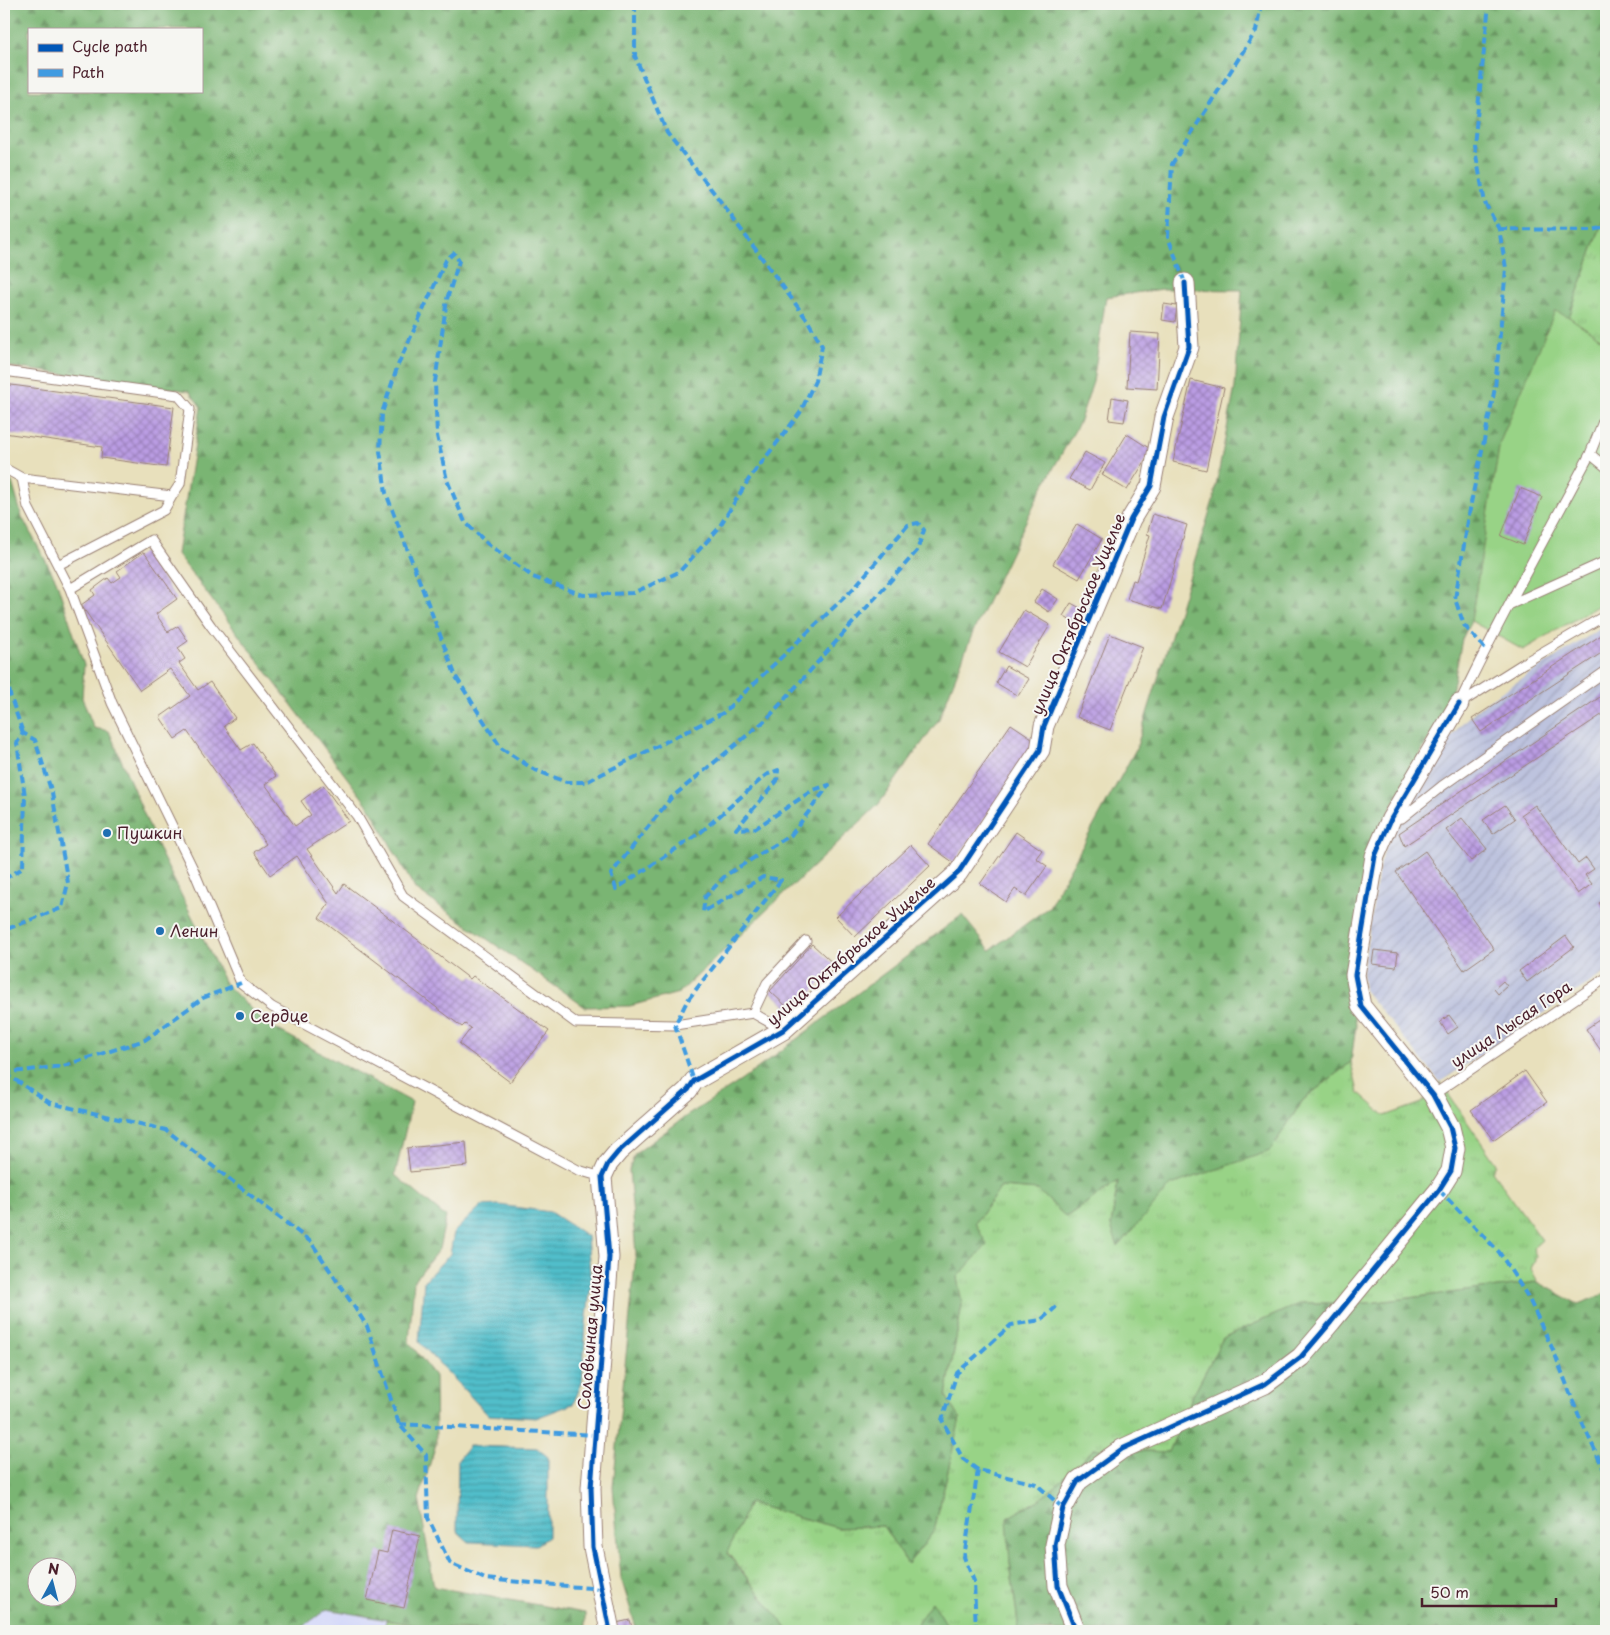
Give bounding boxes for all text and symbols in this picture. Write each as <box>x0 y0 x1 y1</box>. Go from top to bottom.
legend <box>28 28 202 92</box>
text: Cycle path <box>72 34 148 57</box>
text: Path <box>72 60 104 83</box>
street label: улица Октябрьское Ущелье <box>1024 509 1130 718</box>
place label: Пушкин <box>117 820 182 844</box>
marker: Пушкин <box>101 827 113 839</box>
street label: улица Октябрьское Ущелье <box>761 870 940 1030</box>
place label: Ленин <box>170 918 218 942</box>
marker: Ленин <box>154 925 166 937</box>
street label: улица Лысая Гора <box>1445 974 1576 1073</box>
place label: Сердце <box>250 1003 309 1027</box>
marker: Сердце <box>234 1010 246 1022</box>
street label: Соловьиная улица <box>571 1263 607 1411</box>
north arrow <box>28 1558 78 1608</box>
text: N <box>47 1558 60 1580</box>
scale bar <box>1422 1575 1556 1607</box>
text: 50 m <box>1430 1580 1469 1603</box>

